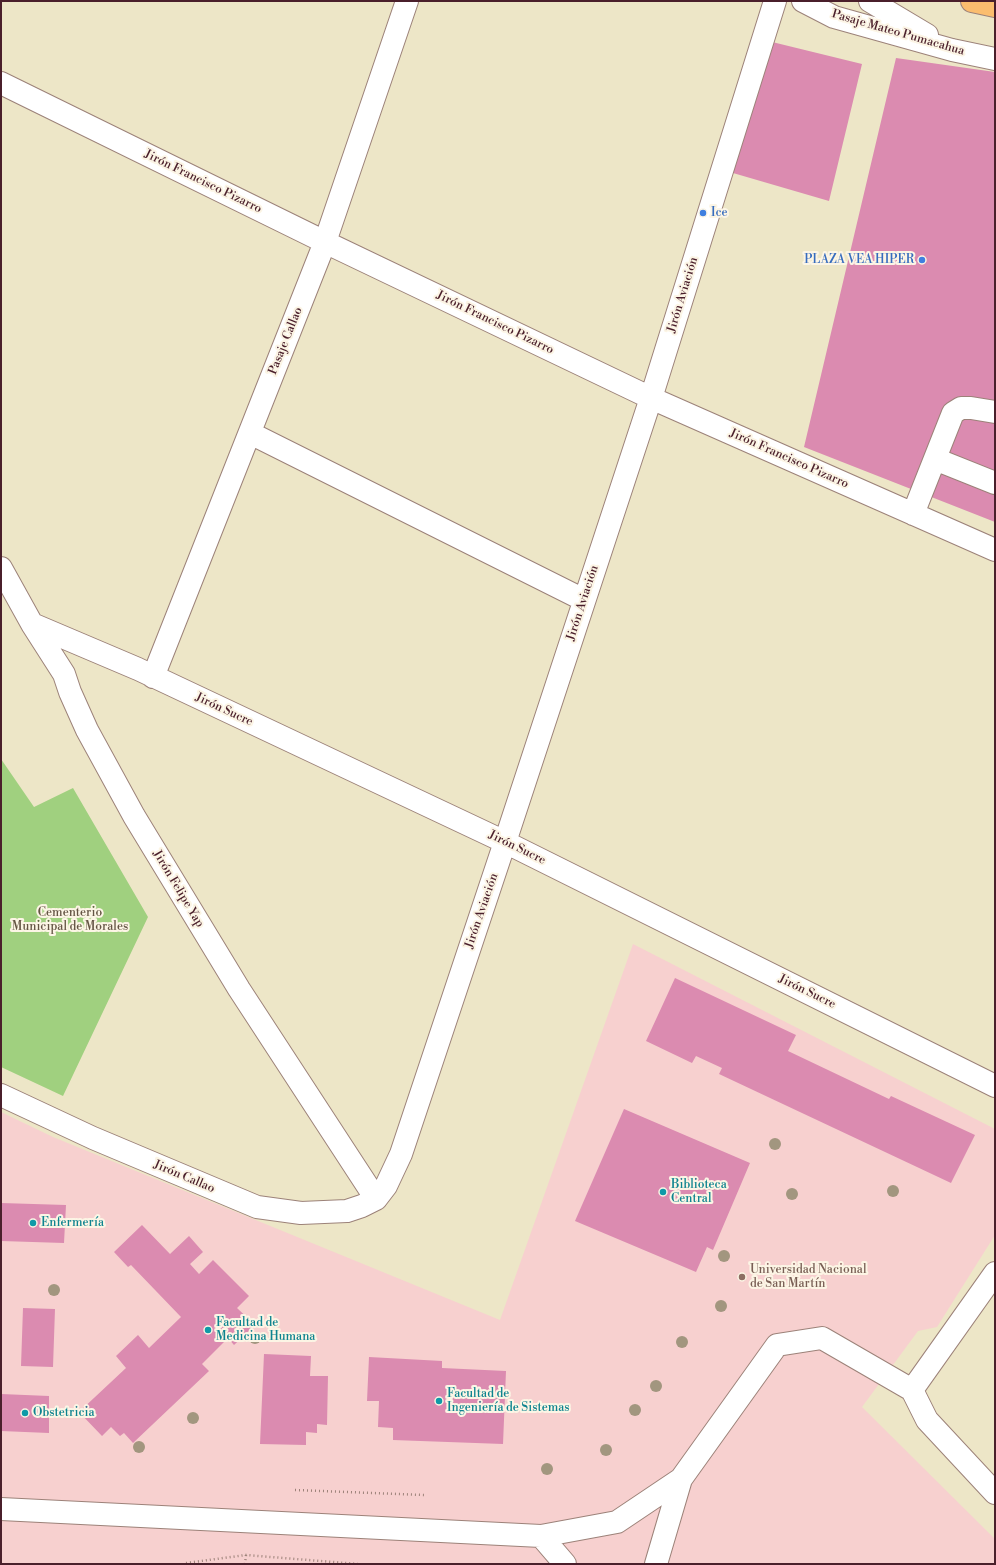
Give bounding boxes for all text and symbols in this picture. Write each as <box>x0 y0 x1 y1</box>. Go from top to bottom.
street label: Pasaje Mateo Pumacahua <box>830 7 966 59</box>
street label: Jirón Francisco Pizarro <box>142 147 264 217</box>
place label: Ice <box>711 206 728 220</box>
marker: Ice <box>698 208 708 218</box>
place label: PLAZA VEA HIPER <box>804 253 914 267</box>
street label: Jirón Aviación <box>665 255 701 335</box>
marker: PLAZA VEA HIPER <box>917 255 927 265</box>
street label: Jirón Francisco Pizarro <box>434 288 556 358</box>
street label: Pasaje Callao <box>266 305 306 377</box>
street label: Jirón Francisco Pizarro <box>727 426 851 492</box>
street label: Jirón Aviación <box>564 563 602 643</box>
street label: Jirón Sucre <box>193 690 255 730</box>
street label: Jirón Sucre <box>486 828 548 868</box>
street label: Jirón Felipe Yap <box>149 848 207 930</box>
street label: Jirón Aviación <box>462 872 502 950</box>
park label: Cementerio Municipal de Morales <box>12 906 128 934</box>
street label: Jirón Sucre <box>776 972 838 1012</box>
street label: Jirón Callao <box>151 1158 217 1196</box>
place label: Biblioteca Central <box>671 1178 727 1206</box>
marker: Biblioteca Central <box>658 1187 668 1197</box>
place label: Enfermería <box>41 1216 104 1230</box>
marker: Enfermería <box>28 1218 38 1228</box>
place label: Universidad Nacional de San Martín <box>750 1263 866 1291</box>
marker: Universidad Nacional de San Martín <box>737 1272 747 1282</box>
place label: Facultad de Medicina Humana <box>216 1316 315 1344</box>
marker: Facultad de Medicina Humana <box>203 1325 213 1335</box>
place label: Facultad de Ingeniería de Sistemas <box>447 1387 570 1415</box>
marker: Facultad de Ingeniería de Sistemas <box>434 1396 444 1406</box>
place label: Obstetricia <box>33 1406 95 1420</box>
marker: Obstetricia <box>20 1408 30 1418</box>

